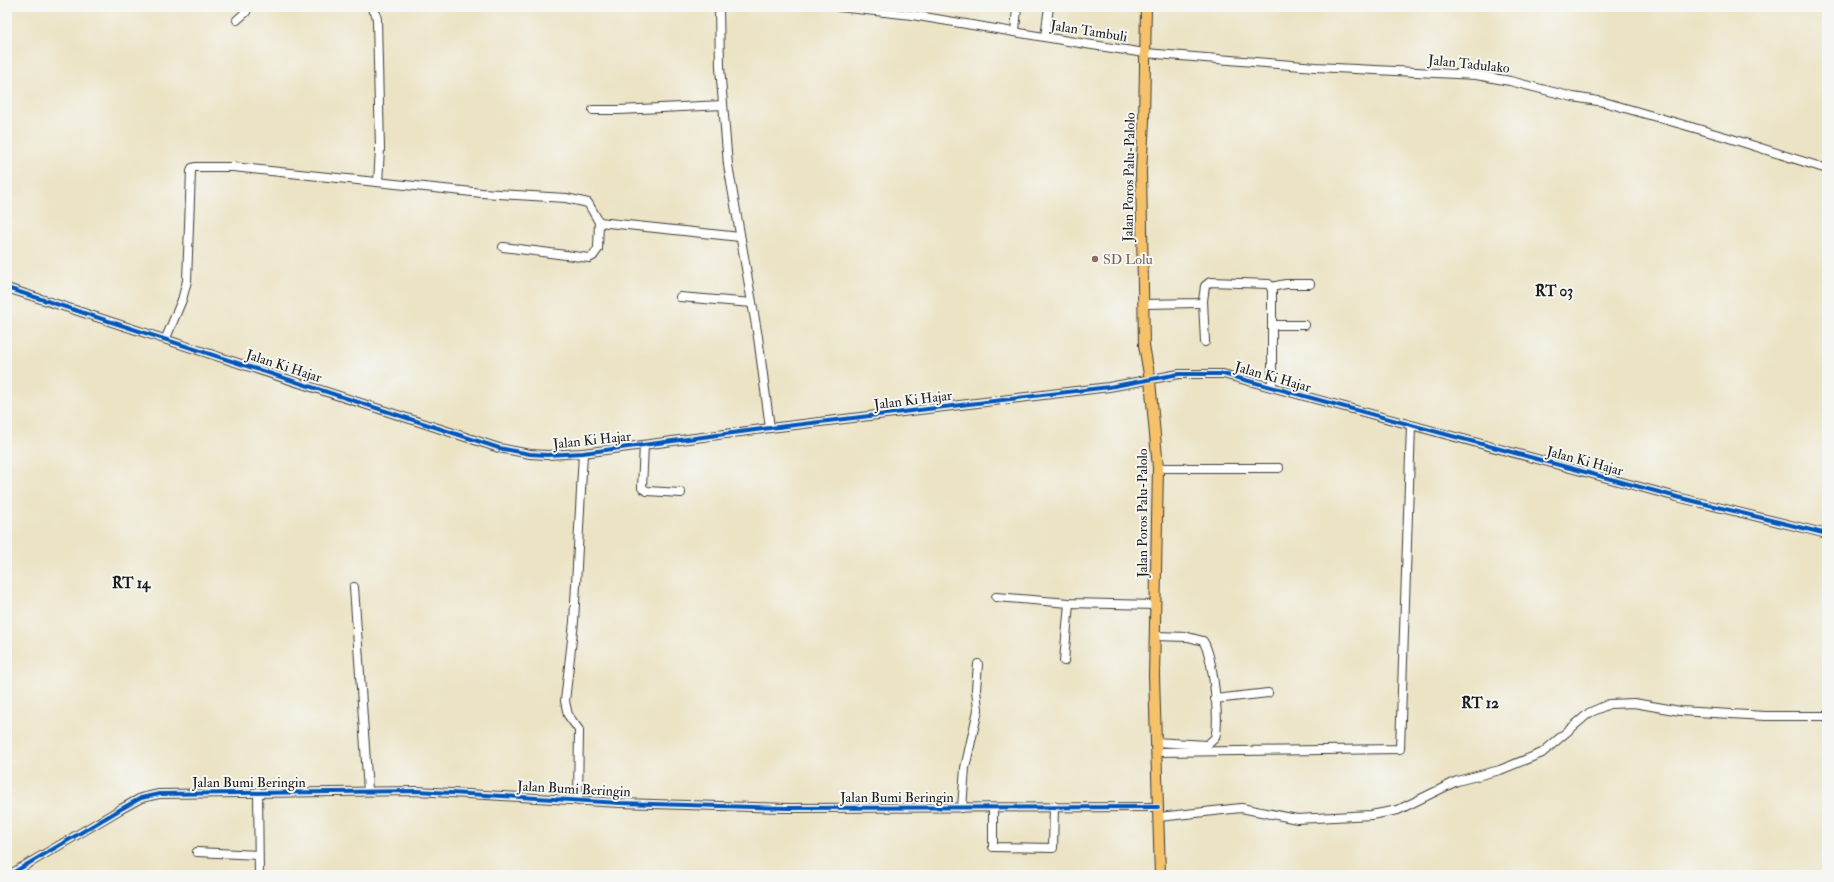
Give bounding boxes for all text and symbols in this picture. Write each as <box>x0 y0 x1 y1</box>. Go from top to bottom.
street label: Jalan Tambuli <box>1048 16 1129 45</box>
street label: Jalan Tadulako <box>1426 51 1511 77</box>
street label: Jalan Poros Palu-Palolo <box>1119 112 1139 243</box>
place label: SD Lolu <box>1103 251 1153 268</box>
marker: SD Lolu <box>1090 254 1100 264</box>
district label: RT 03 <box>1535 282 1573 301</box>
street label: Jalan Ki Hajar <box>243 345 325 386</box>
street label: Jalan Ki Hajar <box>1232 358 1314 396</box>
street label: Jalan Ki Hajar <box>872 387 954 413</box>
street label: Jalan Ki Hajar <box>551 427 633 453</box>
street label: Jalan Ki Hajar <box>1544 442 1626 480</box>
street label: Jalan Poros Palu-Palolo <box>1134 448 1151 579</box>
district label: RT 14 <box>112 574 151 593</box>
district label: RT 12 <box>1461 694 1499 713</box>
street label: Jalan Bumi Beringin <box>191 774 306 791</box>
street label: Jalan Bumi Beringin <box>516 777 631 800</box>
street label: Jalan Bumi Beringin <box>839 789 954 806</box>

